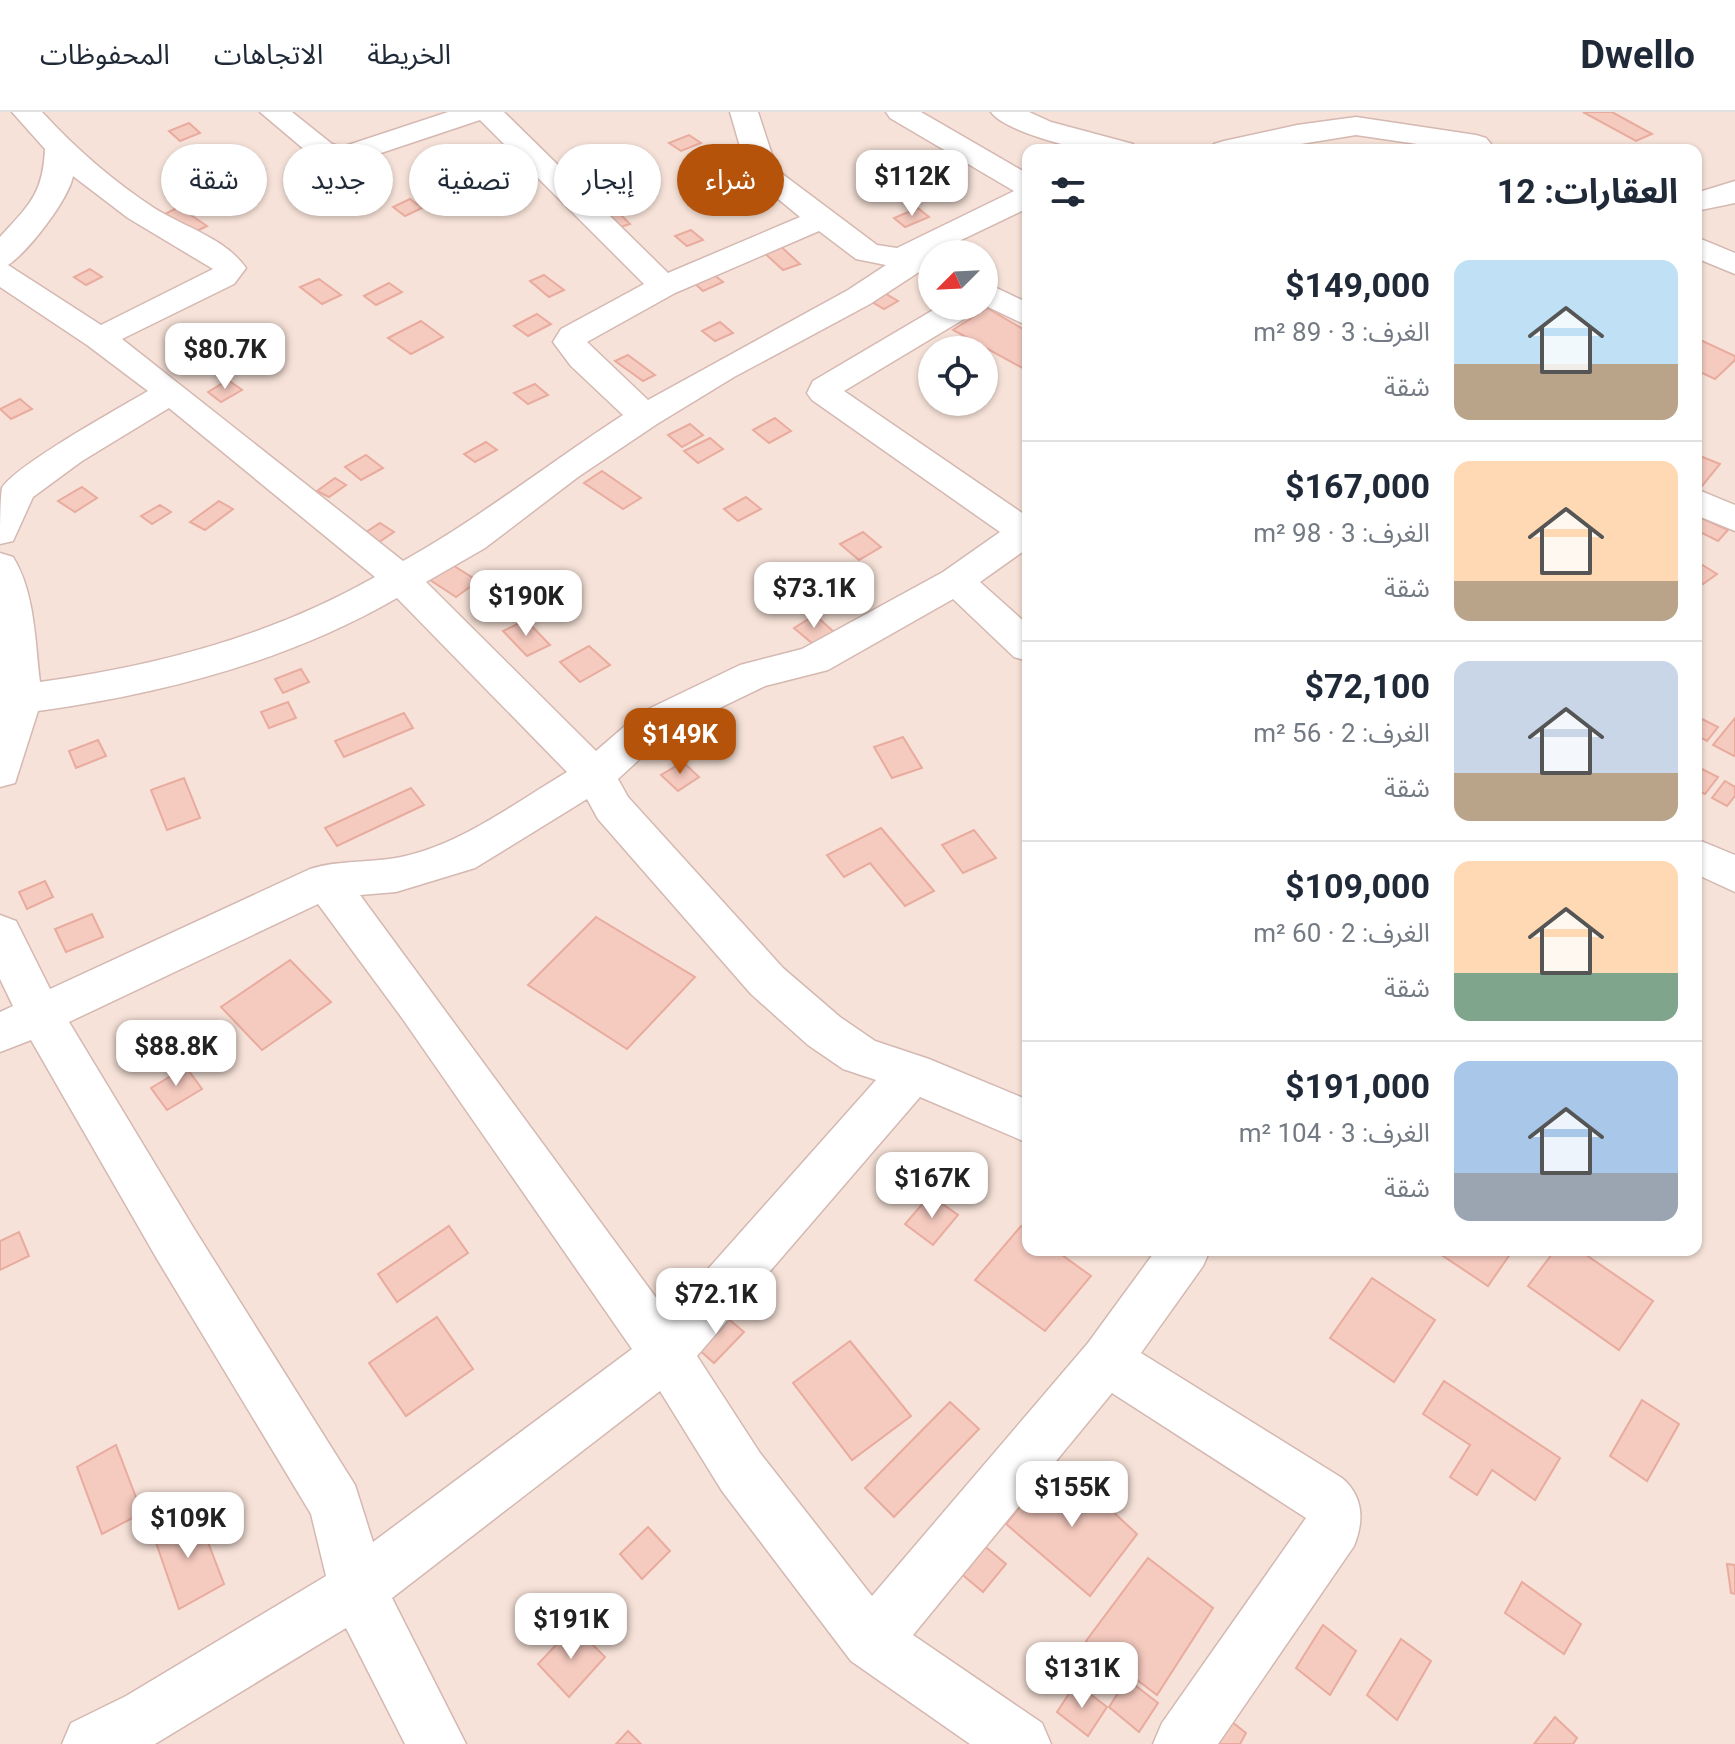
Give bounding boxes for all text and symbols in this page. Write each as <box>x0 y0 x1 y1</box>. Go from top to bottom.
text: Dwello <box>1580 33 1695 77</box>
text: المحفوظات <box>40 38 170 71</box>
text: الاتجاهات <box>214 38 323 71</box>
text: الخريطة <box>367 38 451 71</box>
chip: شقة <box>161 144 267 216</box>
chip: جديد <box>283 144 393 216</box>
chip: تصفية <box>409 144 538 216</box>
chip: إيجار <box>554 144 661 216</box>
chip: شراء <box>677 144 784 216</box>
pin: $112K <box>856 150 968 218</box>
text: $112K <box>874 161 950 191</box>
icon: filters <box>1046 170 1090 214</box>
text: العقارات: 12 <box>1497 171 1678 211</box>
north arrow <box>918 240 998 320</box>
map controls <box>918 240 998 416</box>
text: $149,000 <box>1285 265 1430 305</box>
icon: home <box>1518 292 1614 388</box>
text: الغرف: 3 · 89 m² <box>1253 317 1430 347</box>
pin: $80.7K <box>160 323 290 391</box>
text: $80.7K <box>183 334 267 364</box>
button: locate <box>918 336 998 416</box>
text: شقة <box>1384 372 1430 402</box>
text: $167,000 <box>1285 466 1430 506</box>
icon: home <box>1518 493 1614 589</box>
text: الغرف: 3 · 98 m² <box>1253 518 1430 548</box>
pin: $73.1K <box>749 562 879 630</box>
pin: $190K <box>470 570 582 638</box>
text: $73.1K <box>772 573 856 603</box>
text: شقة <box>1384 573 1430 603</box>
text: $190K <box>488 581 564 611</box>
text: $72,100 <box>1305 666 1430 706</box>
icon: home <box>1518 693 1614 789</box>
pin: $149K <box>624 708 736 776</box>
text: الغرف: 2 · 56 m² <box>1253 718 1430 748</box>
text: $149K <box>642 719 718 749</box>
text: شقة <box>1384 773 1430 803</box>
text: $109,000 <box>1285 866 1430 906</box>
icon: home <box>1518 893 1614 989</box>
text: الغرف: 2 · 60 m² <box>1253 918 1430 948</box>
text: شقة <box>1384 973 1430 1003</box>
pin: $88.8K <box>111 1020 241 1088</box>
text: $88.8K <box>134 1031 218 1061</box>
text: $191,000 <box>1285 1066 1430 1106</box>
icon: home <box>1518 1093 1614 1189</box>
text: الغرف: 3 · 104 m² <box>1239 1118 1430 1148</box>
pin: $167K <box>876 1152 988 1220</box>
text: $167K <box>894 1163 970 1193</box>
text: شقة <box>1384 1173 1430 1203</box>
pin: $72.1K <box>651 1268 781 1336</box>
text: $72.1K <box>674 1279 758 1309</box>
pin: $155K <box>1016 1461 1128 1529</box>
text: $155K <box>1034 1472 1110 1502</box>
pin: $109K <box>132 1492 244 1560</box>
text: $109K <box>150 1503 226 1533</box>
pin: $191K <box>515 1593 627 1661</box>
text: $191K <box>533 1604 609 1634</box>
pin: $131K <box>1026 1642 1138 1710</box>
text: $131K <box>1044 1653 1120 1683</box>

